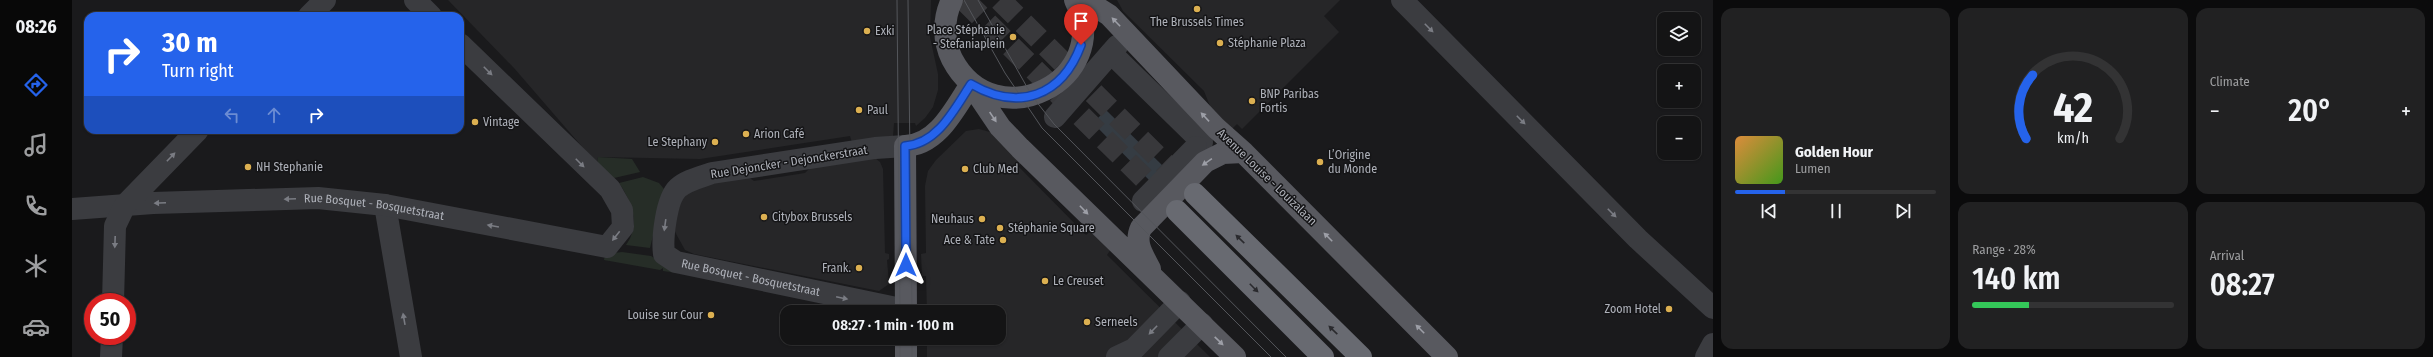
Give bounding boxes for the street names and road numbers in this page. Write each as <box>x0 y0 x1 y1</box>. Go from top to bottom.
street label: Avenue Louise - Louizalaan <box>1214 126 1320 228</box>
street label: Rue Dejoncker - Dejonckerstraat <box>710 143 868 181</box>
street label: Rue Bosquet - Bosquetstraat <box>304 191 445 223</box>
street label: Rue Bosquet - Bosquetstraat <box>680 256 821 299</box>

